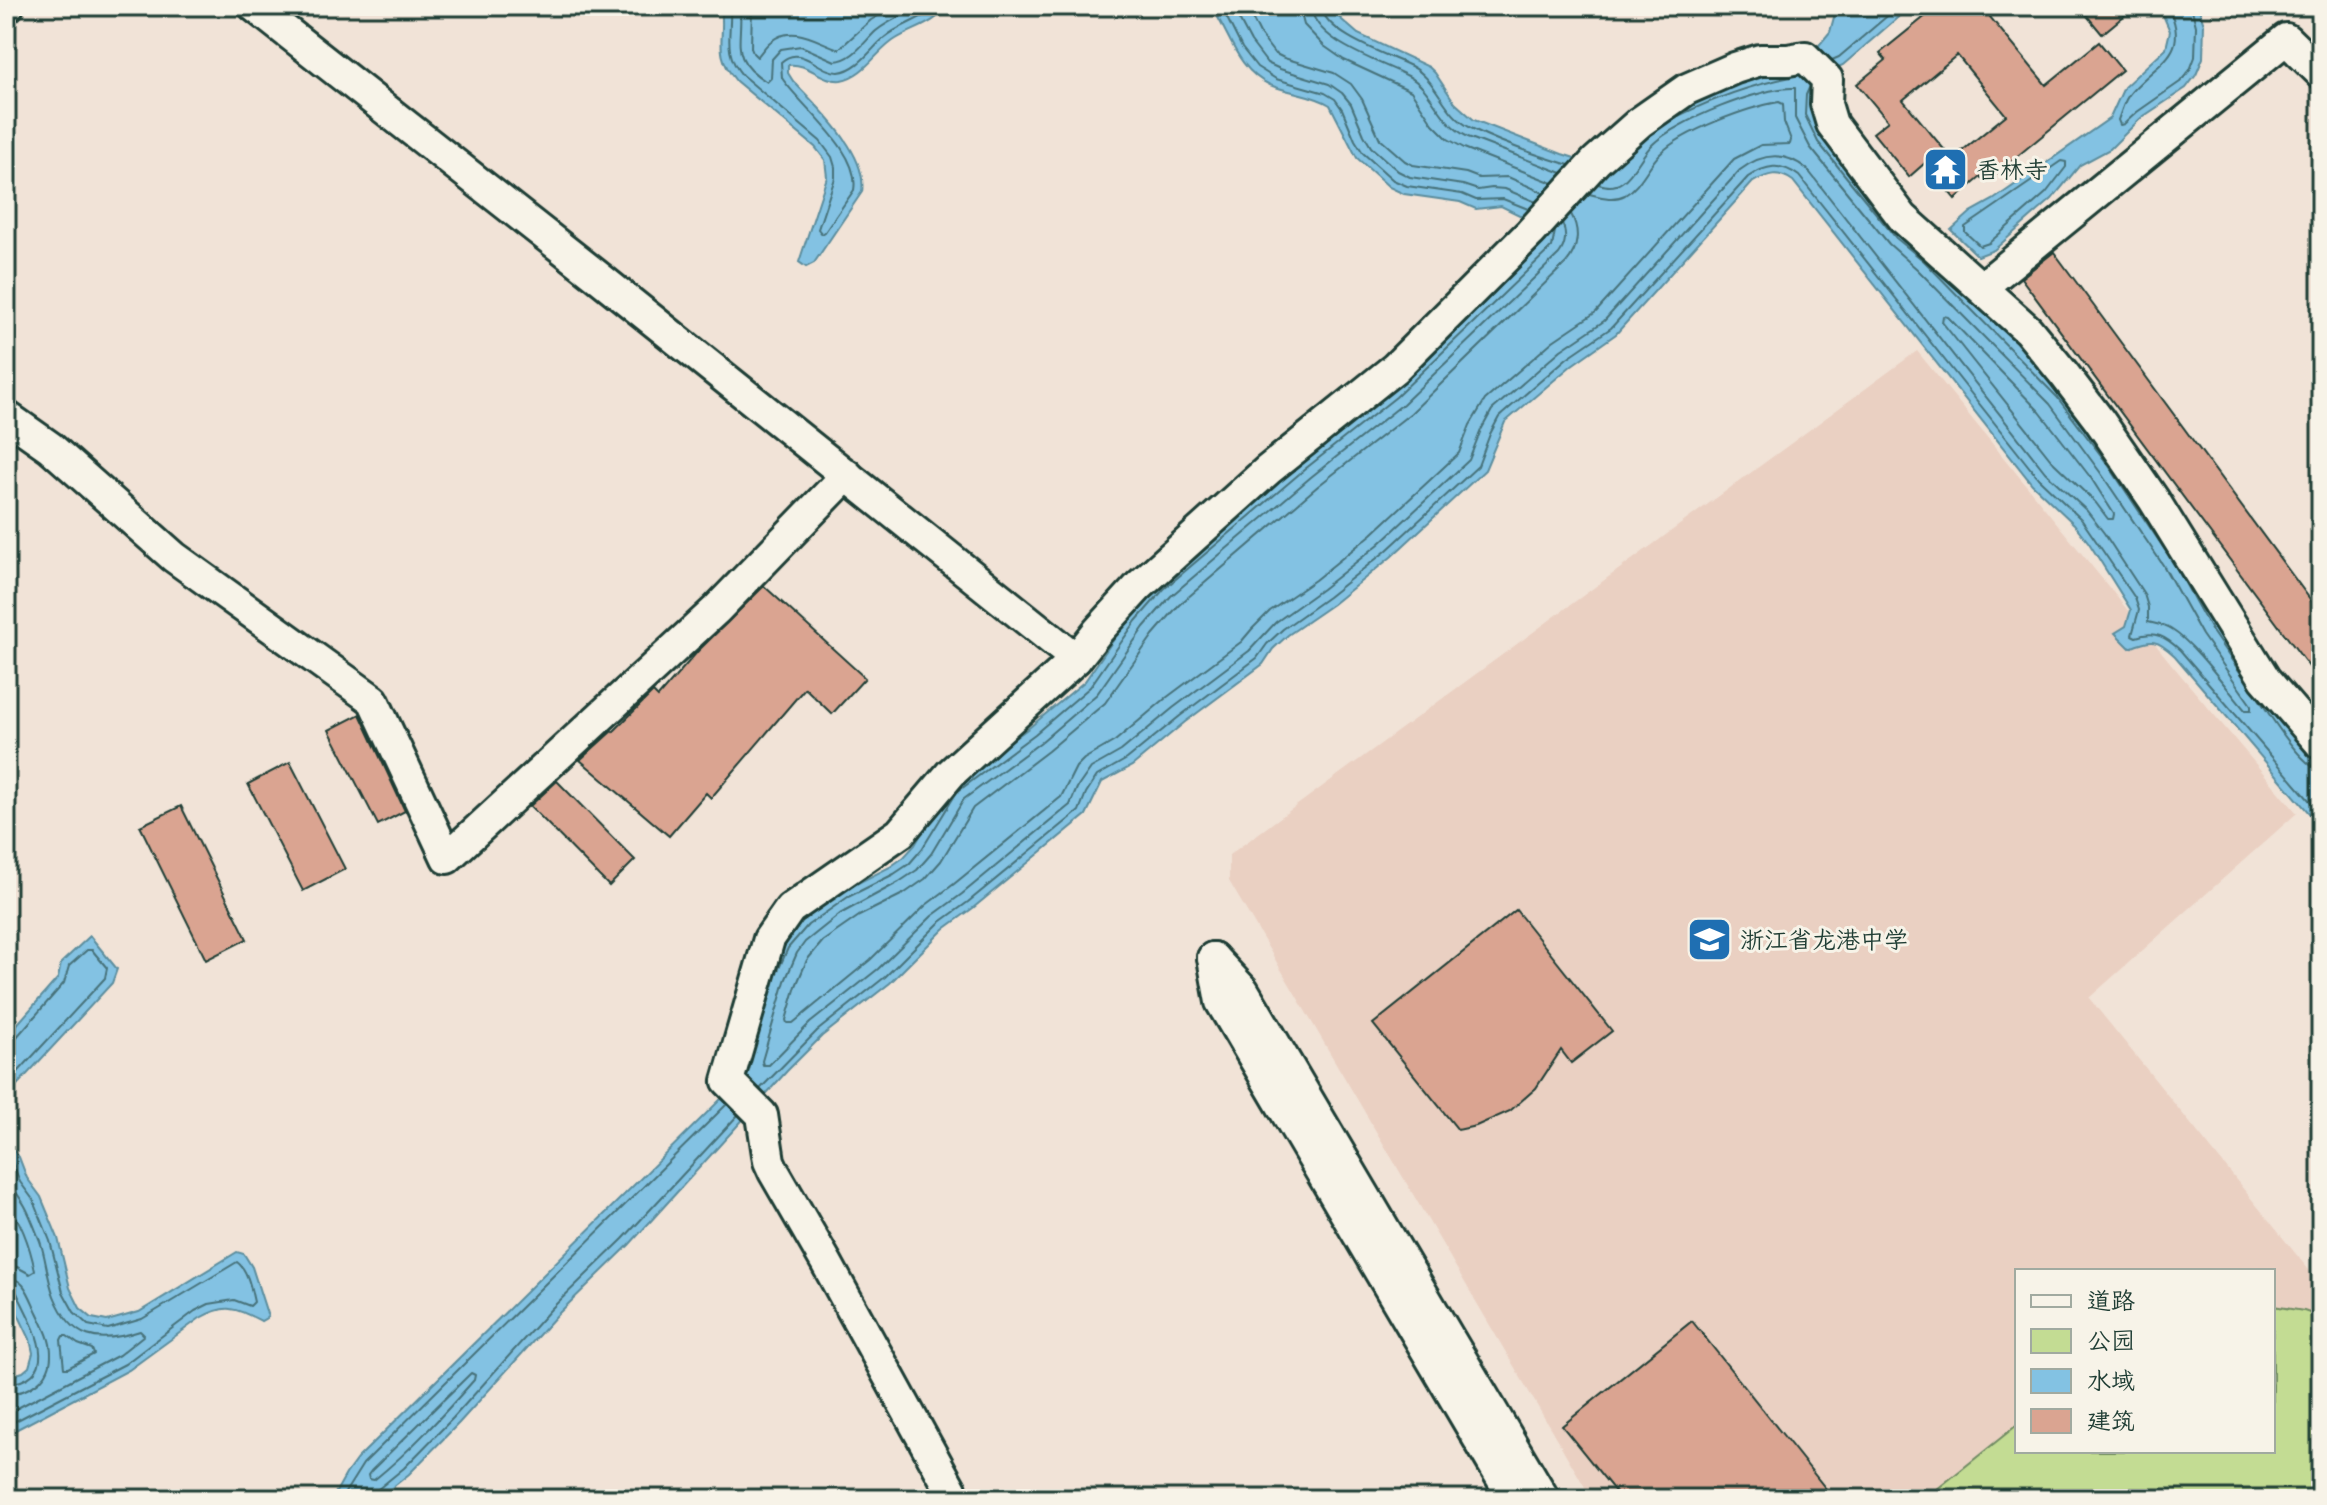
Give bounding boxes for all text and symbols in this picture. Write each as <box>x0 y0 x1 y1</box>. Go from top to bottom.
temple icon: 香林寺 <box>1921 146 1969 194</box>
place label: 香林寺 <box>1976 156 2048 185</box>
school or university icon: 浙江省龙港中学 <box>1685 916 1733 964</box>
place label: 浙江省龙港中学 <box>1740 926 1908 955</box>
legend <box>2015 1269 2275 1453</box>
text: 道路 <box>2087 1287 2135 1316</box>
text: 公园 <box>2087 1327 2135 1356</box>
text: 水域 <box>2087 1367 2135 1396</box>
text: 建筑 <box>2087 1407 2135 1436</box>

